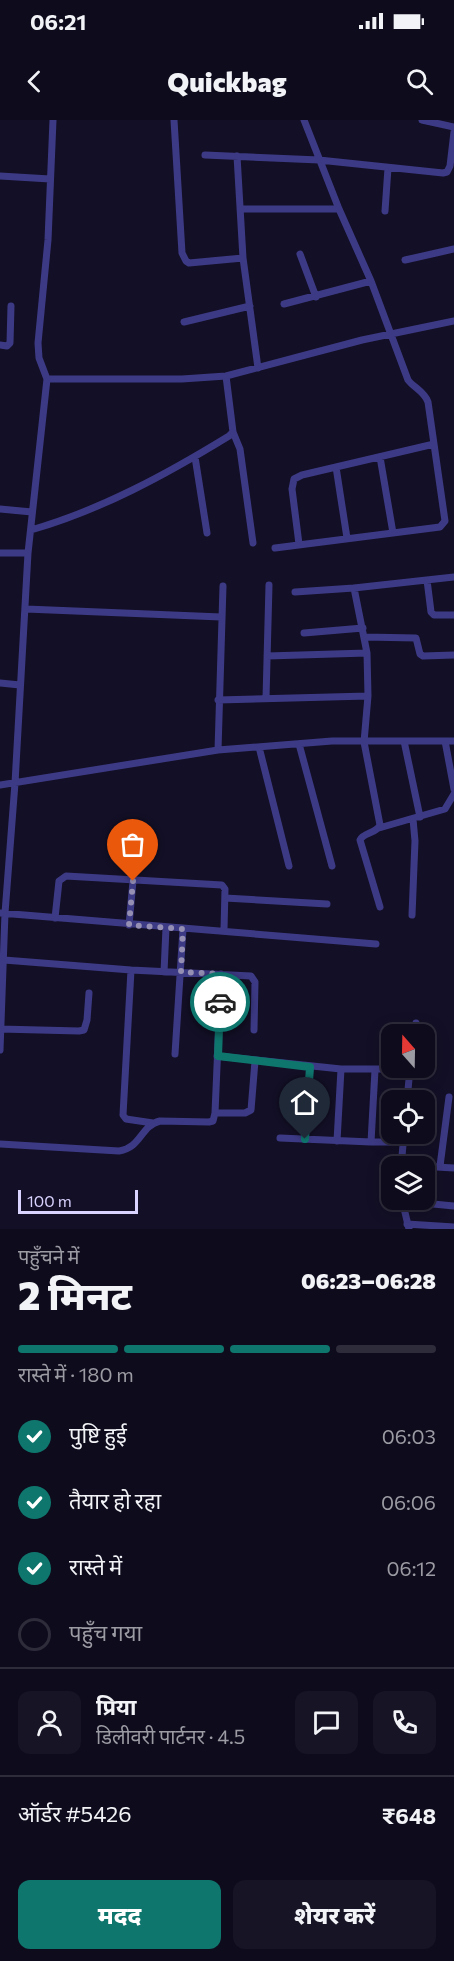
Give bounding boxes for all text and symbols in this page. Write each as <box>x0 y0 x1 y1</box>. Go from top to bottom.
text: 06:21 <box>30 8 87 35</box>
icon: back <box>18 65 51 98</box>
text: Quickbag <box>167 65 287 98</box>
icon: search <box>403 65 436 98</box>
pin <box>107 819 158 881</box>
icon: bag <box>116 828 149 861</box>
courier <box>190 972 250 1032</box>
icon: car <box>204 986 237 1019</box>
north arrow <box>381 1024 435 1078</box>
map controls <box>381 1024 435 1210</box>
pin <box>279 1077 330 1139</box>
icon: home <box>288 1086 321 1119</box>
button: locate <box>381 1090 435 1144</box>
button: layers <box>381 1156 435 1210</box>
scale bar <box>18 1187 138 1214</box>
text: 100 m <box>27 1191 72 1210</box>
text: पहुँचने में <box>18 1244 80 1268</box>
text: 06:23–06:28 <box>301 1267 436 1294</box>
text: 2 मिनट <box>18 1270 132 1318</box>
text: रास्ते में · 180 m <box>18 1362 134 1386</box>
icon: check <box>18 1420 51 1453</box>
text: पुष्टि हुई <box>69 1421 127 1448</box>
text: 06:03 <box>382 1424 436 1448</box>
icon: check <box>18 1486 51 1519</box>
text: तैयार हो रहा <box>69 1487 161 1514</box>
text: 06:06 <box>381 1490 436 1514</box>
icon: check <box>18 1552 51 1585</box>
text: रास्ते में <box>69 1553 122 1580</box>
text: 06:12 <box>386 1556 436 1580</box>
text: पहुँच गया <box>69 1619 142 1646</box>
button: person <box>18 1691 81 1754</box>
button: chat <box>295 1691 358 1754</box>
button: phone <box>373 1691 436 1754</box>
text: प्रिया <box>96 1693 136 1720</box>
text: डिलीवरी पार्टनर · 4.5 <box>96 1724 245 1748</box>
text: ऑर्डर #5426 <box>18 1800 132 1827</box>
text: ₹648 <box>382 1802 436 1829</box>
button: मदद <box>18 1880 221 1949</box>
button: शेयर करें <box>233 1880 436 1949</box>

